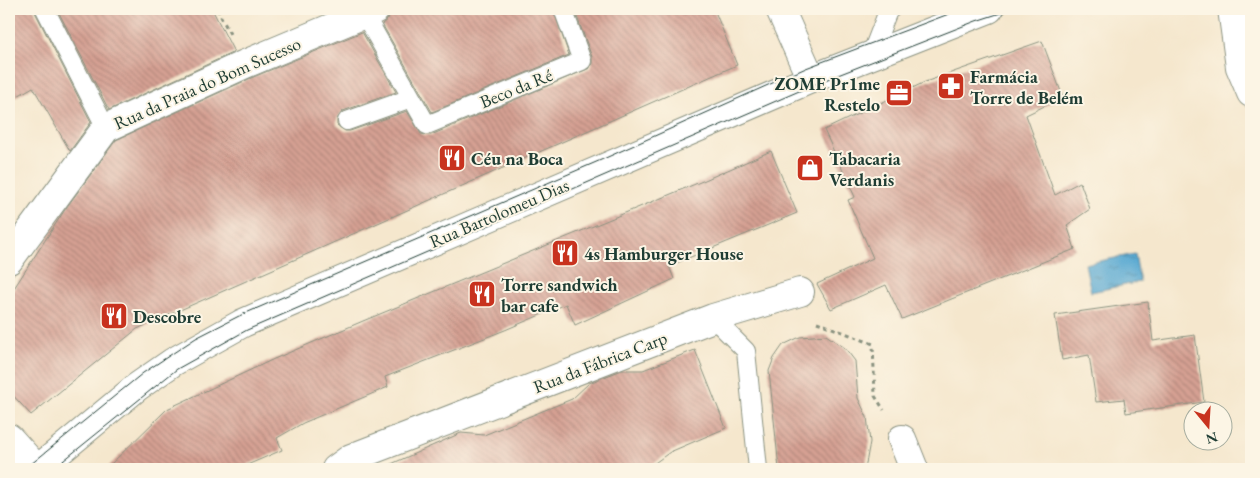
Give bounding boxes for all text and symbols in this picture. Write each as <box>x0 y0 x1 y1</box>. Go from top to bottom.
street label: Rua da Praia do Bom Sucesso <box>110 31 304 135</box>
street label: Beco da Ré <box>476 63 556 113</box>
place label: Farmácia Torre de Belém <box>970 65 1084 109</box>
pharmacy icon: Farmácia Torre de Belém <box>936 71 966 101</box>
place label: ZOME Pr1me Restelo <box>775 72 880 116</box>
office icon: ZOME Pr1me Restelo <box>884 78 914 108</box>
restaurant icon: Céu na Boca <box>437 143 467 173</box>
place label: Céu na Boca <box>471 147 563 170</box>
place label: Tabacaria Verdanis <box>829 147 901 191</box>
shop icon: Tabacaria Verdanis <box>795 153 825 183</box>
street label: Rua Bartolomeu Dias <box>426 173 572 253</box>
restaurant icon: 4s Hamburger House <box>550 238 580 268</box>
place label: 4s Hamburger House <box>584 242 744 265</box>
place label: Torre sandwich bar cafe <box>501 273 618 317</box>
restaurant icon: Torre sandwich bar cafe <box>467 279 497 309</box>
restaurant icon: Descobre <box>99 301 129 331</box>
place label: Descobre <box>133 305 202 328</box>
street label: Rua da Fábrica Carp <box>530 326 670 398</box>
north arrow <box>1182 400 1232 450</box>
text: N <box>1203 428 1220 449</box>

